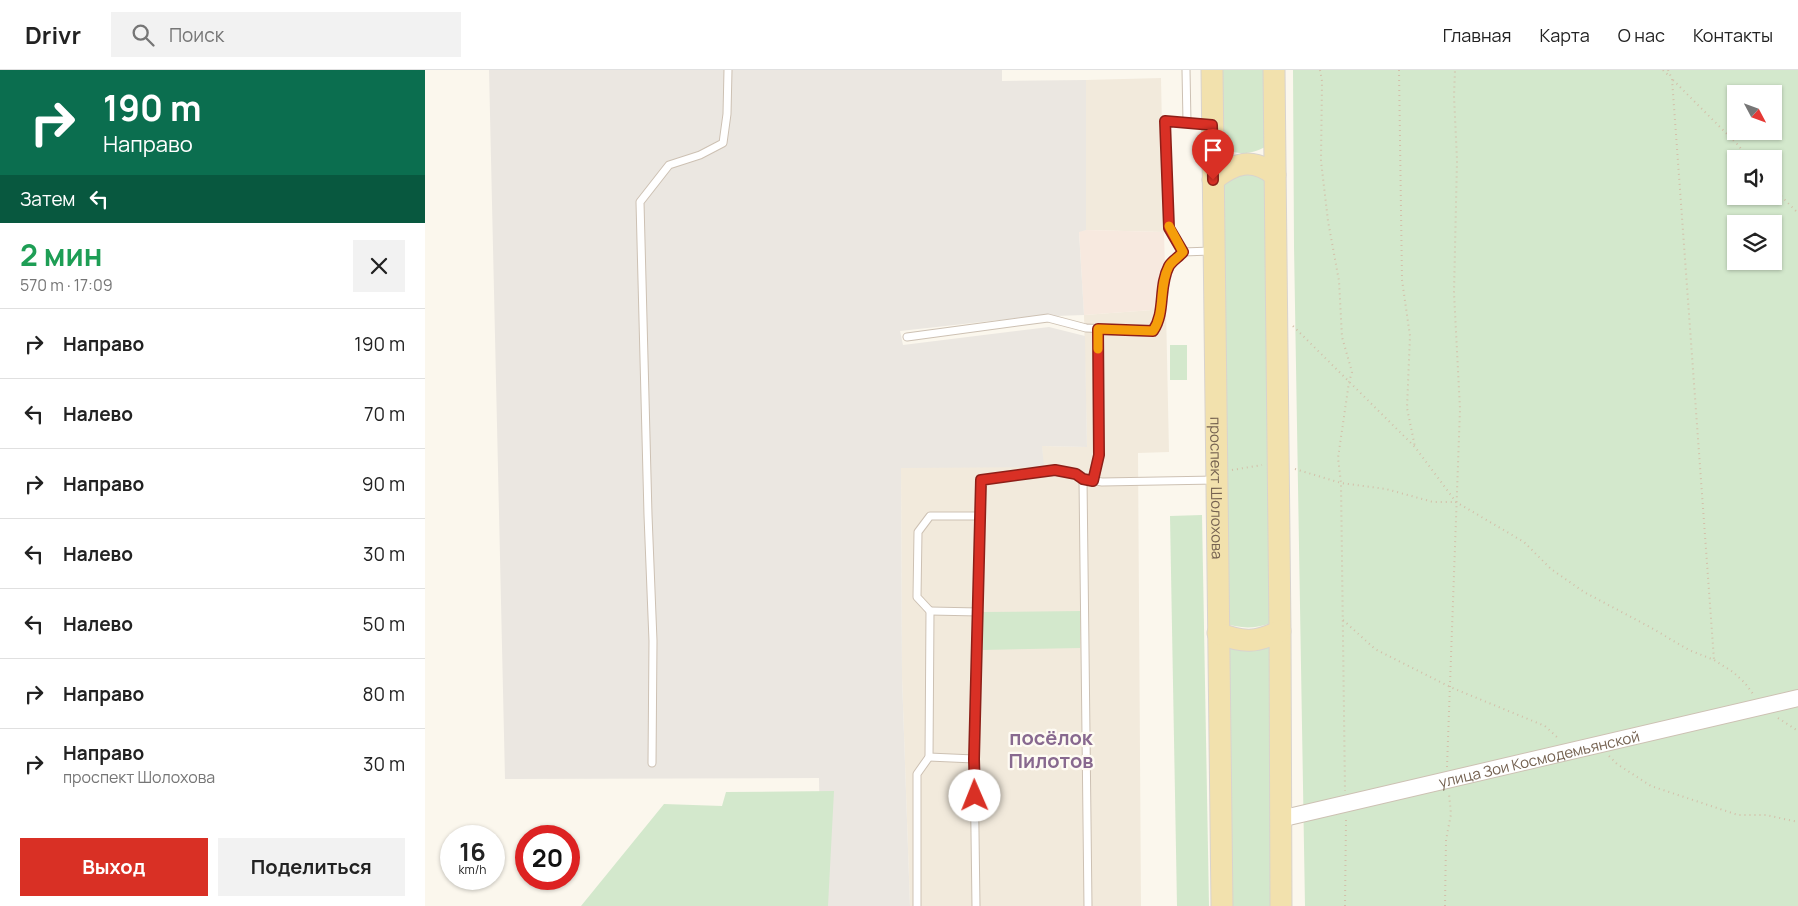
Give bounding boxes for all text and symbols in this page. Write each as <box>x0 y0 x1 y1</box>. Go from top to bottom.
search box <box>111 12 461 57</box>
text: Drivr <box>25 18 81 51</box>
icon: search <box>129 21 157 49</box>
text: Поиск <box>169 22 224 48</box>
text: Главная <box>1443 23 1512 47</box>
text: Карта <box>1540 23 1590 47</box>
text: О нас <box>1618 23 1665 47</box>
text: Контакты <box>1693 23 1773 47</box>
text: 190 m <box>103 84 202 132</box>
north arrow <box>1727 85 1783 140</box>
map controls <box>1727 85 1782 270</box>
icon: right <box>20 90 85 155</box>
text: Направо <box>103 129 193 159</box>
pin <box>1192 129 1234 180</box>
icon: arrive <box>1199 136 1227 164</box>
button: sound <box>1727 150 1782 205</box>
icon: left <box>85 185 113 213</box>
text: Затем <box>20 186 75 212</box>
button: layers <box>1727 215 1782 270</box>
text: 2 мин <box>20 234 103 275</box>
button: close <box>353 240 405 292</box>
text: 570 m · 17:09 <box>20 274 113 296</box>
icon: right <box>20 330 48 358</box>
text: Направо <box>63 331 144 357</box>
text: 190 m <box>354 331 405 357</box>
icon: left <box>20 400 48 428</box>
text: Налево <box>63 401 133 427</box>
text: 70 m <box>364 401 405 427</box>
street label: проспект Шолохова <box>1206 416 1228 559</box>
icon: right <box>20 470 48 498</box>
text: Направо <box>63 471 144 497</box>
text: 90 m <box>362 471 405 497</box>
icon: left <box>20 540 48 568</box>
text: Налево <box>63 541 133 567</box>
text: 30 m <box>363 541 405 567</box>
icon: left <box>20 610 48 638</box>
text: Налево <box>63 611 133 637</box>
text: 50 m <box>363 611 405 637</box>
icon: right <box>20 680 48 708</box>
text: Направо <box>63 681 144 707</box>
text: 80 m <box>362 681 405 707</box>
district label: посёлок Пилотов <box>1009 724 1094 774</box>
street label: улица Зои Космодемьянской <box>1436 725 1642 792</box>
text: Направо <box>63 740 144 766</box>
icon: right <box>20 750 48 778</box>
text: 30 m <box>363 751 405 777</box>
text: проспект Шолохова <box>63 766 215 788</box>
position arrow <box>948 769 1000 821</box>
speed limit sign: 20 <box>515 825 580 890</box>
text: 16 <box>459 834 486 869</box>
button: Выход <box>20 838 208 896</box>
button: Поделиться <box>218 838 405 896</box>
text: km/h <box>459 861 486 878</box>

